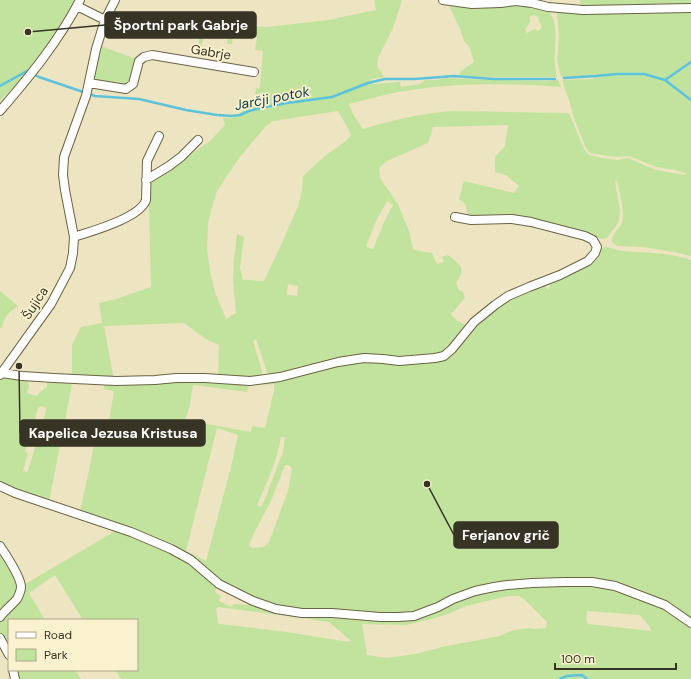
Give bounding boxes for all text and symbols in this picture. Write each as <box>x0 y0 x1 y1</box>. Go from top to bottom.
callout: Športni park Gabrje <box>105 12 256 38</box>
text: Športni park Gabrje <box>114 16 248 34</box>
street label: Gabrje <box>190 40 232 64</box>
water label: Jarčji potok <box>233 82 312 114</box>
street label: Šujica <box>18 283 52 323</box>
callout: Kapelica Jezusa Kristusa <box>20 420 205 446</box>
text: Kapelica Jezusa Kristusa <box>29 424 197 442</box>
callout: Ferjanov grič <box>454 522 558 548</box>
text: Ferjanov grič <box>462 526 550 544</box>
legend <box>8 619 138 671</box>
text: Road <box>44 627 72 643</box>
scale bar <box>555 645 676 671</box>
text: Park <box>44 647 68 663</box>
text: 100 m <box>561 651 595 667</box>

